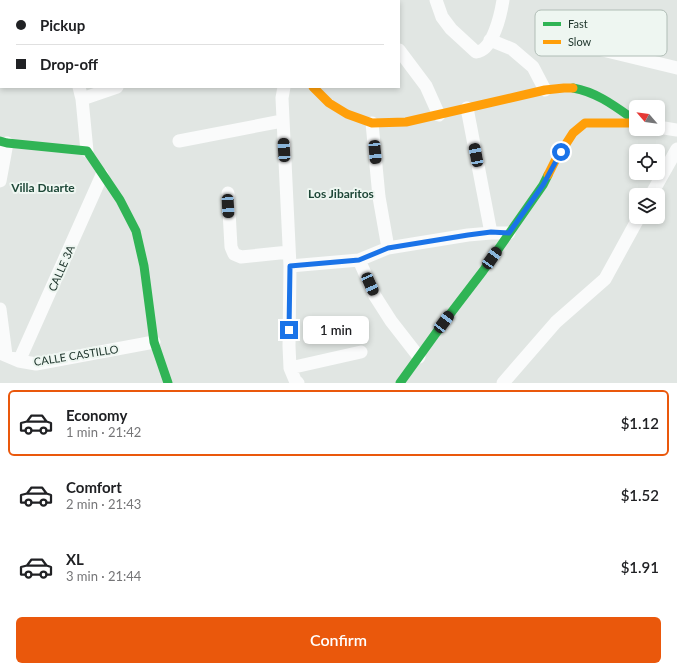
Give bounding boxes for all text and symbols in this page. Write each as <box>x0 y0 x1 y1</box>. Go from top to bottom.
legend <box>535 10 667 56</box>
text: Pickup <box>40 16 85 34</box>
text: Fast <box>568 17 588 30</box>
text: Slow <box>568 35 592 48</box>
text: Drop-off <box>40 55 98 73</box>
north arrow <box>629 100 665 136</box>
map controls <box>629 100 665 224</box>
car <box>277 138 291 162</box>
car <box>368 140 382 164</box>
car <box>468 142 484 168</box>
route start <box>552 143 570 161</box>
button: locate <box>629 144 665 180</box>
district label: Villa Duarte <box>10 180 75 195</box>
district label: Los Jibaritos <box>308 186 374 201</box>
button: layers <box>629 188 665 224</box>
car <box>221 194 235 218</box>
street label: CALLE 3A <box>45 242 77 293</box>
car <box>480 245 504 271</box>
car <box>360 271 380 297</box>
car <box>432 309 456 335</box>
callout: 1 min <box>303 316 369 344</box>
route end <box>280 321 298 339</box>
text: 1 min <box>320 322 352 338</box>
street label: CALLE CASTILLO <box>33 342 119 368</box>
icon: car <box>18 405 54 441</box>
text: Economy <box>66 406 127 424</box>
text: $1.12 <box>621 414 659 432</box>
text: 1 min · 21:42 <box>66 424 141 440</box>
icon: car <box>18 477 54 513</box>
text: Comfort <box>66 478 122 496</box>
text: $1.52 <box>621 486 659 504</box>
text: 2 min · 21:43 <box>66 496 141 512</box>
icon: car <box>18 549 54 585</box>
text: XL <box>66 550 84 568</box>
text: $1.91 <box>621 558 659 576</box>
text: 3 min · 21:44 <box>66 568 141 584</box>
button: Confirm <box>16 617 661 663</box>

